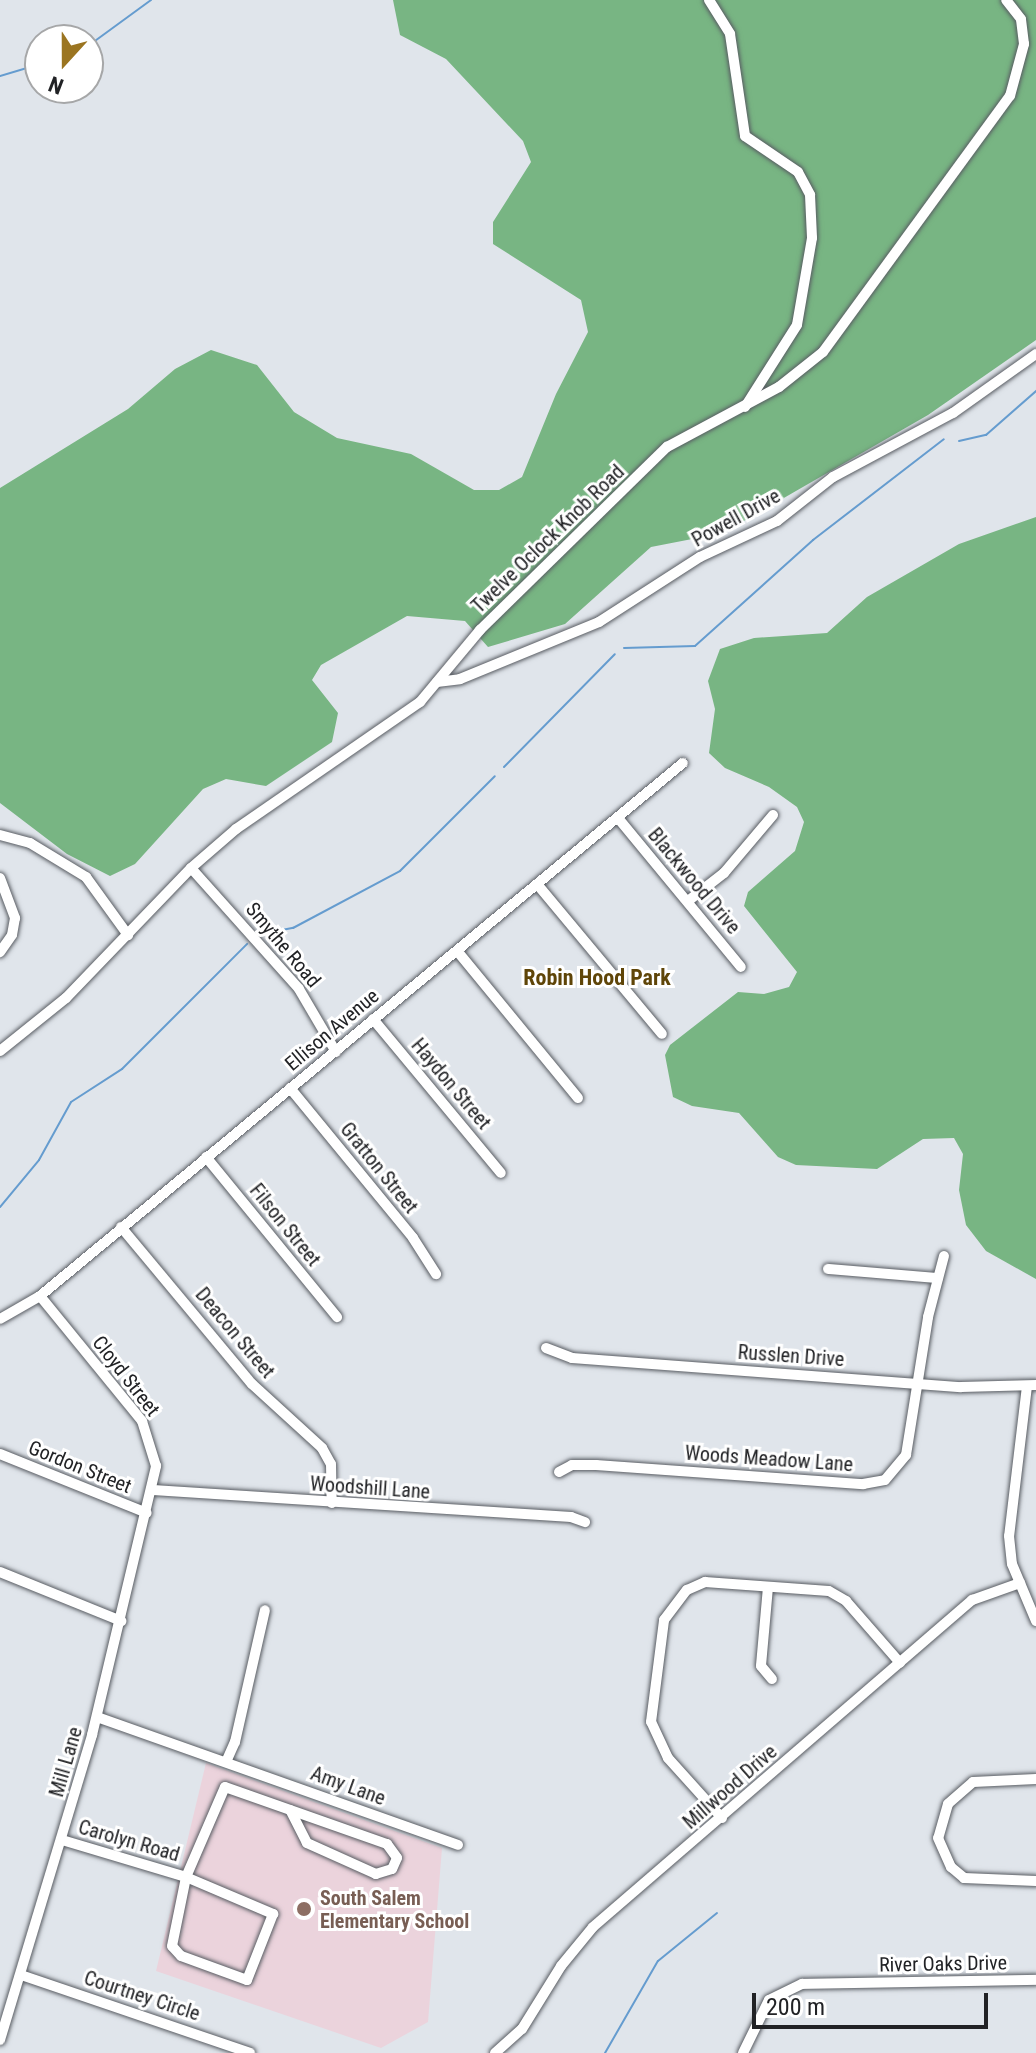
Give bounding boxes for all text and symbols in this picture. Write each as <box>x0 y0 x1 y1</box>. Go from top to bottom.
north arrow <box>24 24 104 104</box>
text: N <box>45 71 67 99</box>
street label: Twelve Oclock Knob Road <box>467 460 629 618</box>
street label: Powell Drive <box>688 484 784 552</box>
street label: Blackwood Drive <box>643 823 745 939</box>
street label: Smythe Road <box>241 898 325 992</box>
district label: Robin Hood Park <box>523 965 671 991</box>
street label: Ellison Avenue <box>280 984 384 1076</box>
street label: Haydon Street <box>406 1034 496 1134</box>
street label: Gratton Street <box>335 1118 423 1218</box>
street label: Filson Street <box>244 1179 326 1271</box>
street label: Deacon Street <box>190 1283 280 1383</box>
street label: Cloyd Street <box>87 1331 165 1421</box>
street label: Russlen Drive <box>737 1340 845 1372</box>
street label: Gordon Street <box>25 1435 135 1499</box>
street label: Woods Meadow Lane <box>684 1441 854 1477</box>
street label: Woodshill Lane <box>309 1472 431 1504</box>
street label: Mill Lane <box>45 1724 87 1800</box>
street label: Millwood Drive <box>678 1740 782 1834</box>
street label: Amy Lane <box>307 1761 389 1811</box>
street label: Carolyn Road <box>76 1815 182 1867</box>
place label: South Salem Elementary School <box>320 1886 469 1933</box>
marker: South Salem Elementary School <box>295 1900 313 1918</box>
street label: River Oaks Drive <box>879 1951 1007 1977</box>
street label: Courtney Circle <box>81 1966 203 2026</box>
scale bar <box>756 1977 992 2027</box>
text: 200 m <box>766 1993 825 2021</box>

